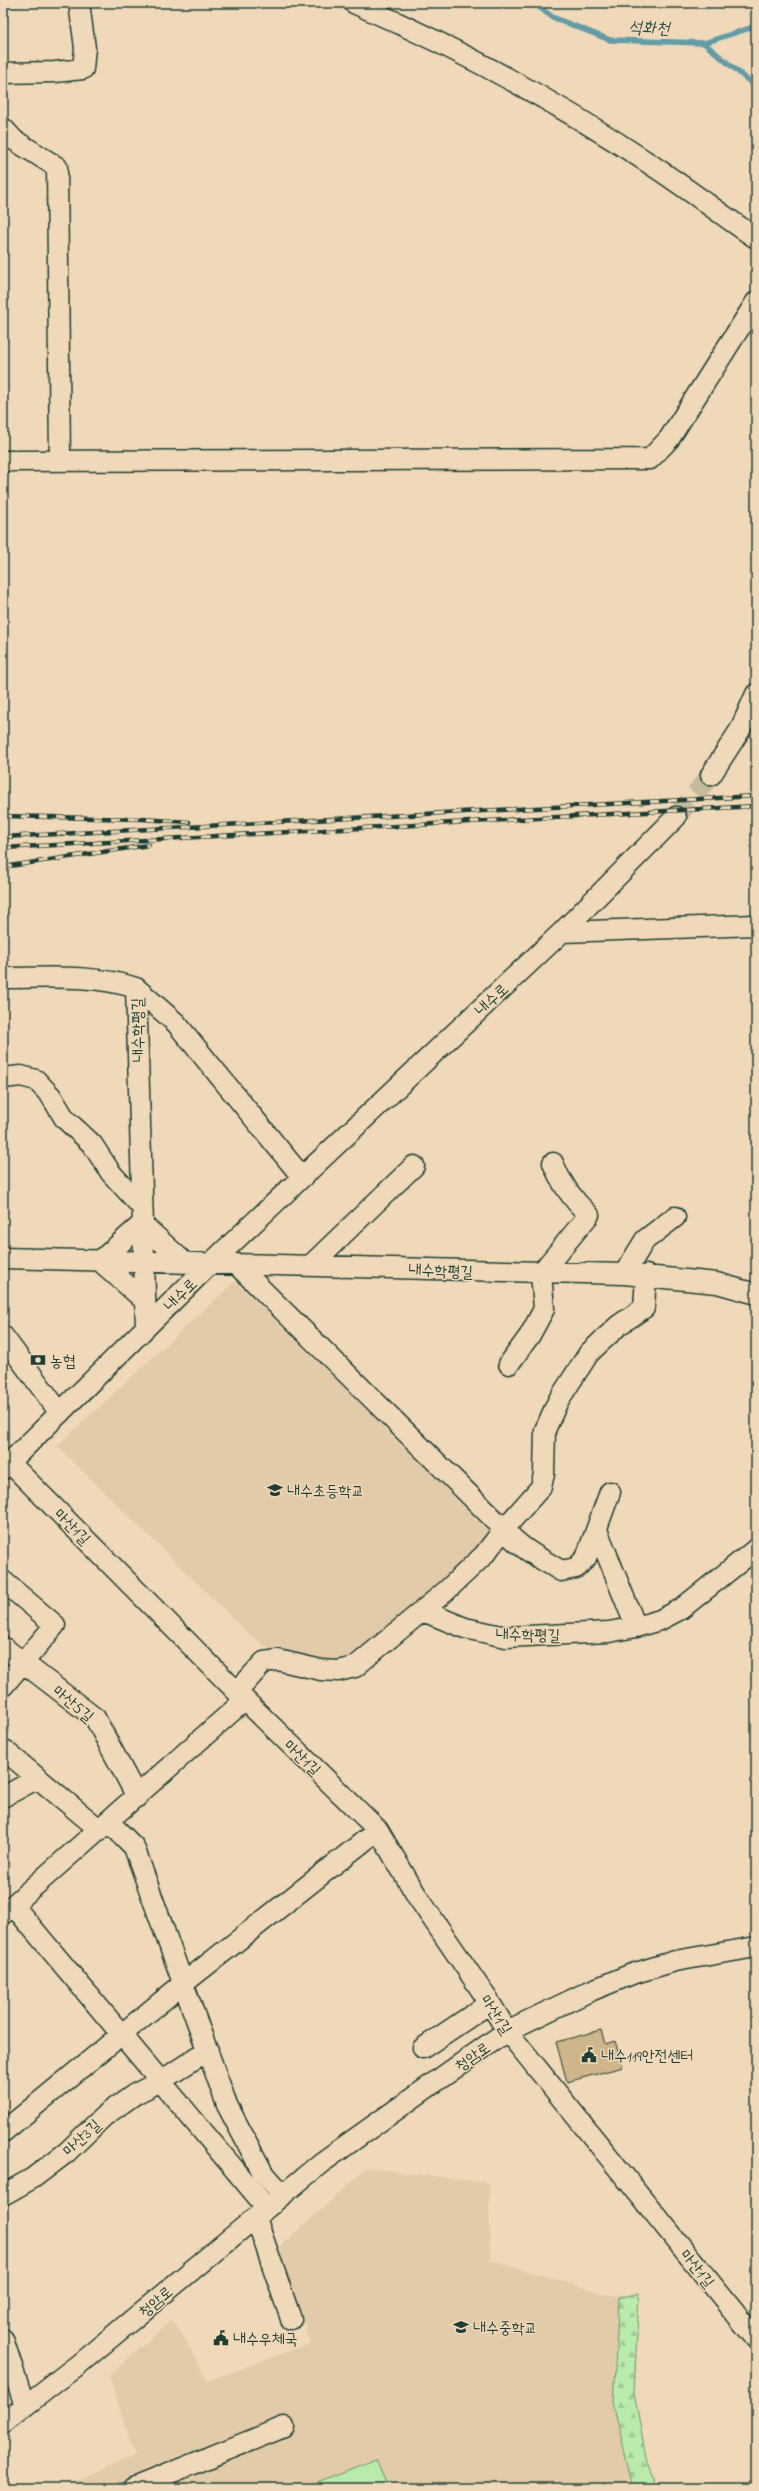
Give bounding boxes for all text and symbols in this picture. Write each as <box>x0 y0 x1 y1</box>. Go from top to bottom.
water label: 석화천 <box>628 15 672 42</box>
street label: 내수로 <box>470 979 515 1022</box>
street label: 내수학평길 <box>126 997 152 1062</box>
street label: 내수학평길 <box>408 1259 474 1285</box>
street label: 내수로 <box>159 1273 204 1318</box>
place label: 농협 <box>50 1350 76 1374</box>
bank icon: 농협 <box>29 1351 47 1369</box>
place label: 내수초등학교 <box>287 1480 364 1504</box>
school or university icon: 내수초등학교 <box>266 1481 284 1499</box>
street label: 마산1길 <box>48 1503 96 1551</box>
street label: 내수학평길 <box>496 1623 560 1649</box>
street label: 마산5길 <box>47 1680 99 1729</box>
street label: 마산1길 <box>278 1735 326 1782</box>
street label: 마산1길 <box>473 1990 517 2040</box>
street label: 청암로 <box>450 2037 496 2079</box>
place label: 내수119안전센터 <box>601 2045 693 2069</box>
public building icon: 내수119안전센터 <box>580 2046 598 2064</box>
street label: 마산3길 <box>58 2114 107 2163</box>
street label: 마산1길 <box>673 2245 720 2294</box>
street label: 청암로 <box>134 2281 179 2324</box>
place label: 내수중학교 <box>473 2317 537 2341</box>
school or university icon: 내수중학교 <box>452 2318 470 2336</box>
place label: 내수우체국 <box>233 2328 298 2352</box>
public building icon: 내수우체국 <box>212 2329 230 2347</box>

